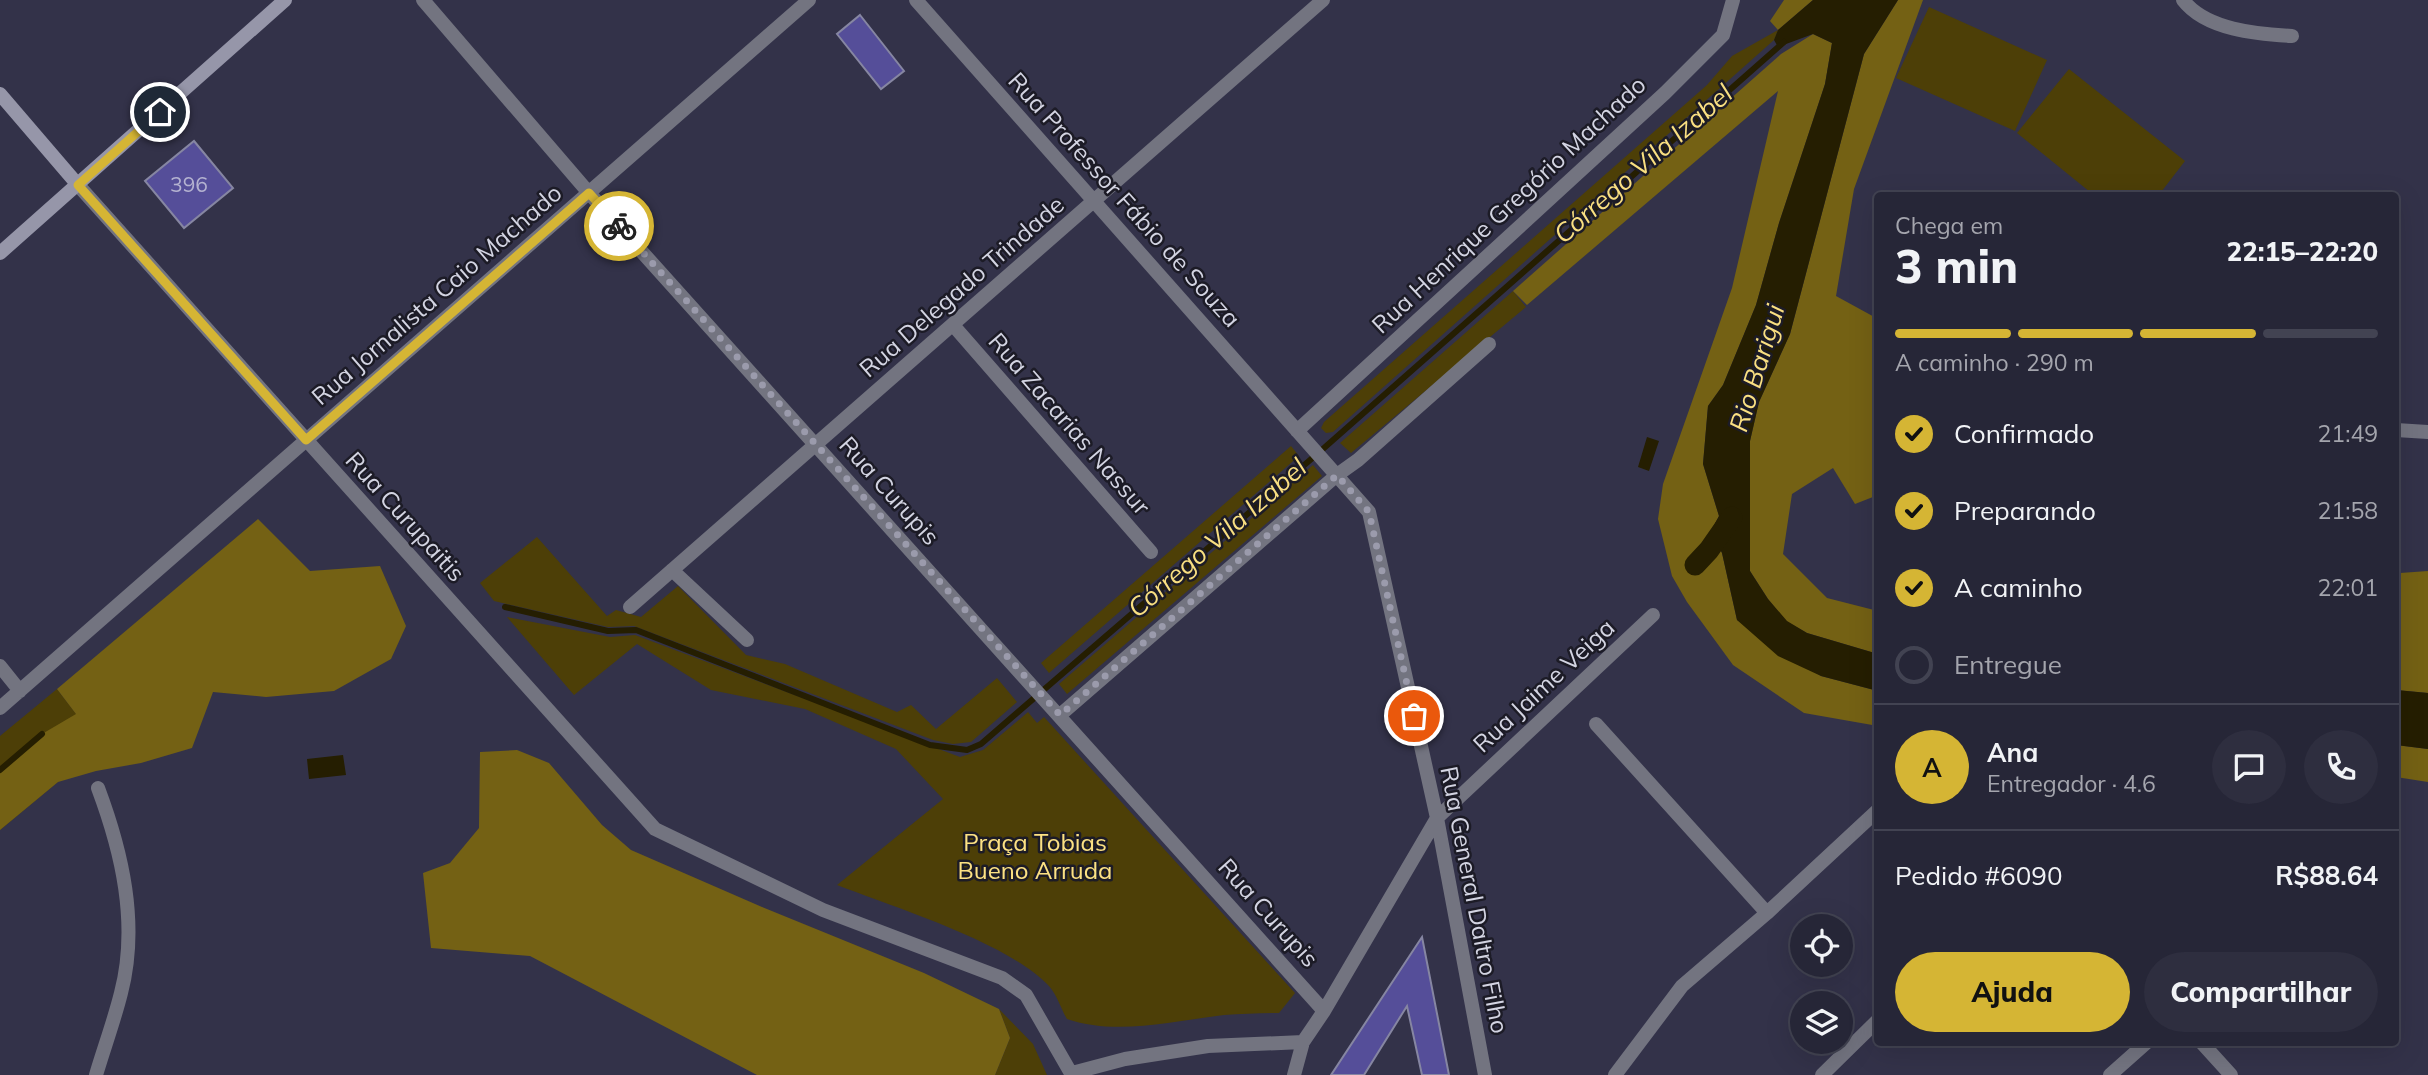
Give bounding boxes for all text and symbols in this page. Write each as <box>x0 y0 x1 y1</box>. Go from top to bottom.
street label: Rua Professor Fábio de Souza <box>1002 66 1247 333</box>
street label: Rua Henrique Gregório Machado <box>1365 69 1652 339</box>
water label: Córrego Vila Izabel <box>1546 76 1740 250</box>
pin <box>130 82 190 142</box>
icon: home <box>141 93 179 131</box>
house number: 396 <box>170 171 208 197</box>
street label: Rua Jornalista Caio Machado <box>305 177 568 411</box>
street label: Rua Delegado Trindade <box>853 189 1070 383</box>
courier <box>584 191 654 261</box>
icon: bike <box>600 207 638 245</box>
text: Chega em <box>1895 211 2003 240</box>
text: 22:15–22:20 <box>2227 235 2378 268</box>
text: 3 min <box>1895 237 2018 295</box>
water label: Rio Barigui <box>1722 299 1792 436</box>
street label: Rua Zacarias Nassur <box>983 326 1157 521</box>
text: A caminho · 290 m <box>1895 348 2094 377</box>
icon: check <box>1895 415 1933 453</box>
text: Confirmado <box>1954 417 2094 450</box>
text: 21:49 <box>2318 419 2378 448</box>
street label: Rua Curupis <box>833 430 946 551</box>
street label: Rua Curupaitis <box>340 445 472 587</box>
water label: Córrego Vila Izabel <box>1120 450 1314 624</box>
icon: check <box>1895 492 1933 530</box>
text: Preparando <box>1954 494 2096 527</box>
text: 21:58 <box>2318 496 2378 525</box>
icon: check <box>1895 569 1933 607</box>
text: A caminho <box>1954 571 2083 604</box>
text: 22:01 <box>2318 573 2378 602</box>
street label: Rua Jaime Veiga <box>1466 612 1620 758</box>
text: Entregue <box>1954 648 2062 681</box>
pin <box>1384 686 1444 746</box>
icon: bag <box>1395 697 1433 735</box>
button: chat <box>2212 730 2286 804</box>
button: phone <box>2304 730 2378 804</box>
text: Ana <box>1987 736 2038 769</box>
text: A <box>1922 751 1942 784</box>
street label: Rua General Daltro Filho <box>1434 764 1516 1036</box>
text: Entregador · 4.6 <box>1987 769 2156 798</box>
park label: Praça Tobias Bueno Arruda <box>958 827 1112 885</box>
street label: Rua Curupis <box>1212 852 1325 973</box>
text: Pedido #6090 <box>1895 859 2063 892</box>
text: R$88.64 <box>2275 859 2378 892</box>
map controls <box>1790 914 1853 1054</box>
button: locate <box>1790 914 1853 977</box>
button: Ajuda <box>1895 952 2130 1032</box>
button: Compartilhar <box>2144 952 2378 1032</box>
button: layers <box>1790 991 1853 1054</box>

